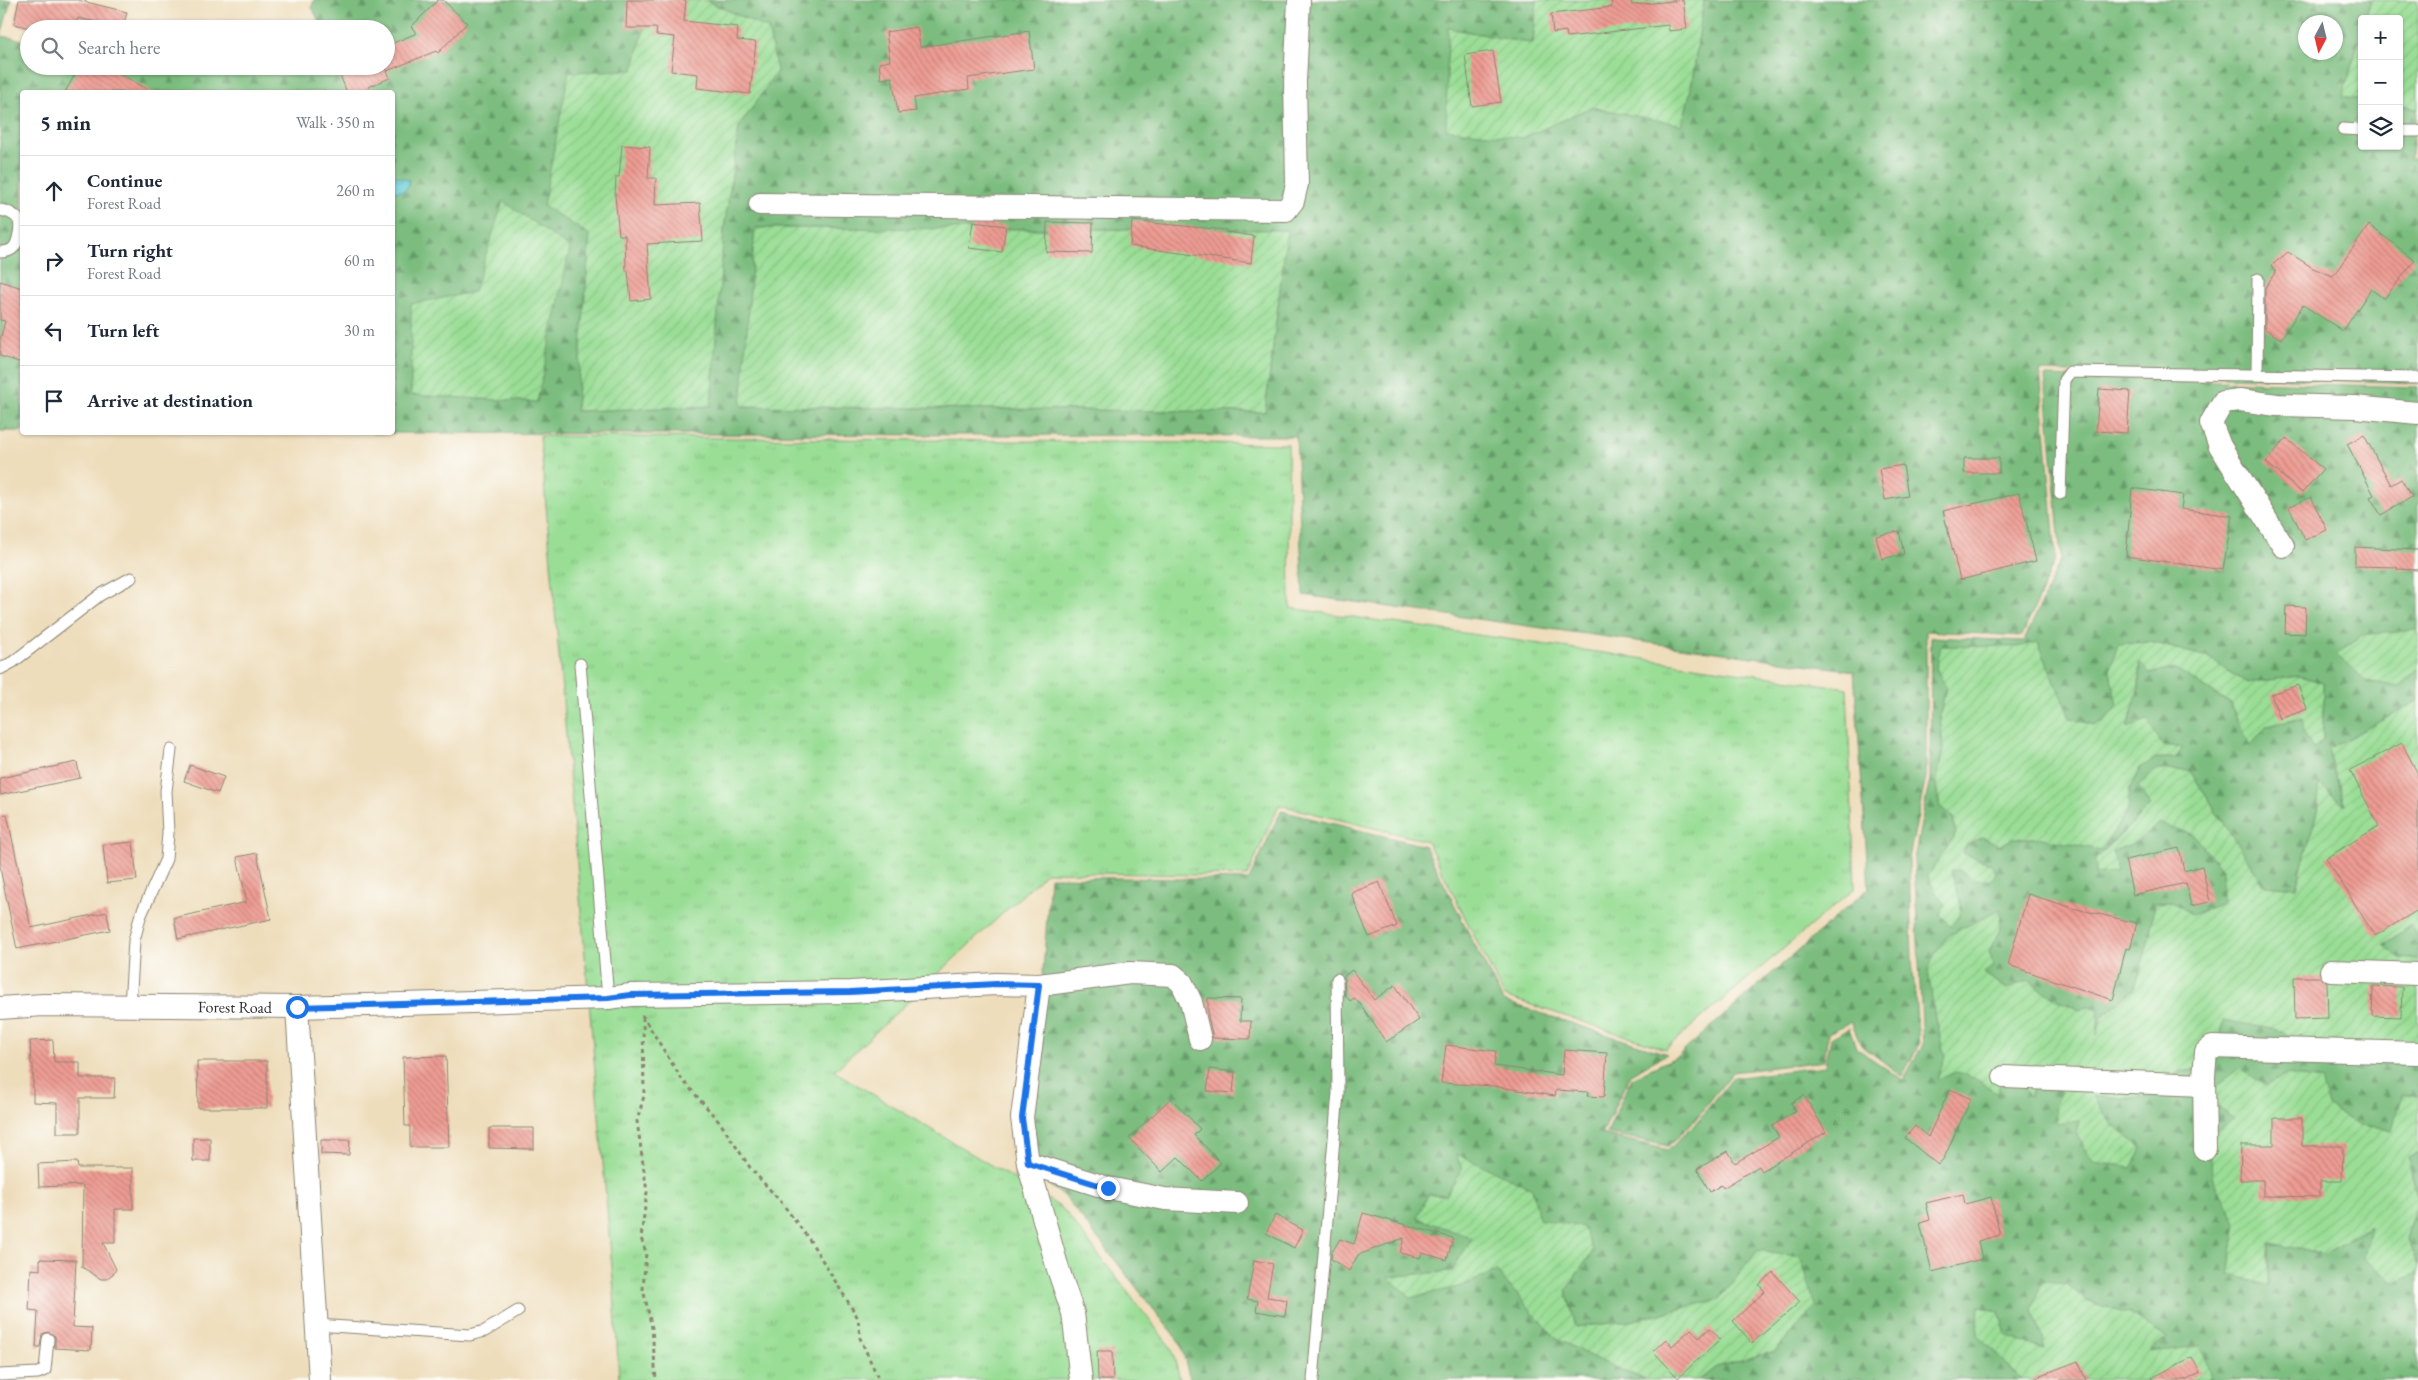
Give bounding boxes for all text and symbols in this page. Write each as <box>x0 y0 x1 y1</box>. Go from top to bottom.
north arrow <box>2298 15 2343 60</box>
map controls <box>2358 15 2403 150</box>
button: + <box>2358 15 2403 60</box>
search box <box>20 20 395 75</box>
icon: search <box>38 34 66 62</box>
text: Search here <box>78 35 160 60</box>
button: − <box>2358 60 2403 105</box>
button: layers <box>2358 105 2403 150</box>
text: 5 min <box>40 109 91 136</box>
text: Walk · 350 m <box>296 112 375 133</box>
text: Continue <box>87 168 162 193</box>
icon: ahead <box>40 177 68 205</box>
text: 260 m <box>336 180 375 201</box>
text: Forest Road <box>87 193 161 214</box>
text: Turn right <box>87 238 173 263</box>
icon: right <box>40 247 68 275</box>
text: 60 m <box>344 250 375 271</box>
text: Forest Road <box>87 263 161 284</box>
icon: left <box>40 317 68 345</box>
text: Turn left <box>87 318 159 343</box>
text: 30 m <box>344 320 375 341</box>
icon: arrive <box>40 387 68 415</box>
text: Arrive at destination <box>87 388 253 413</box>
street label: Forest Road <box>198 996 273 1018</box>
route start <box>286 996 309 1019</box>
route end <box>1097 1177 1120 1200</box>

